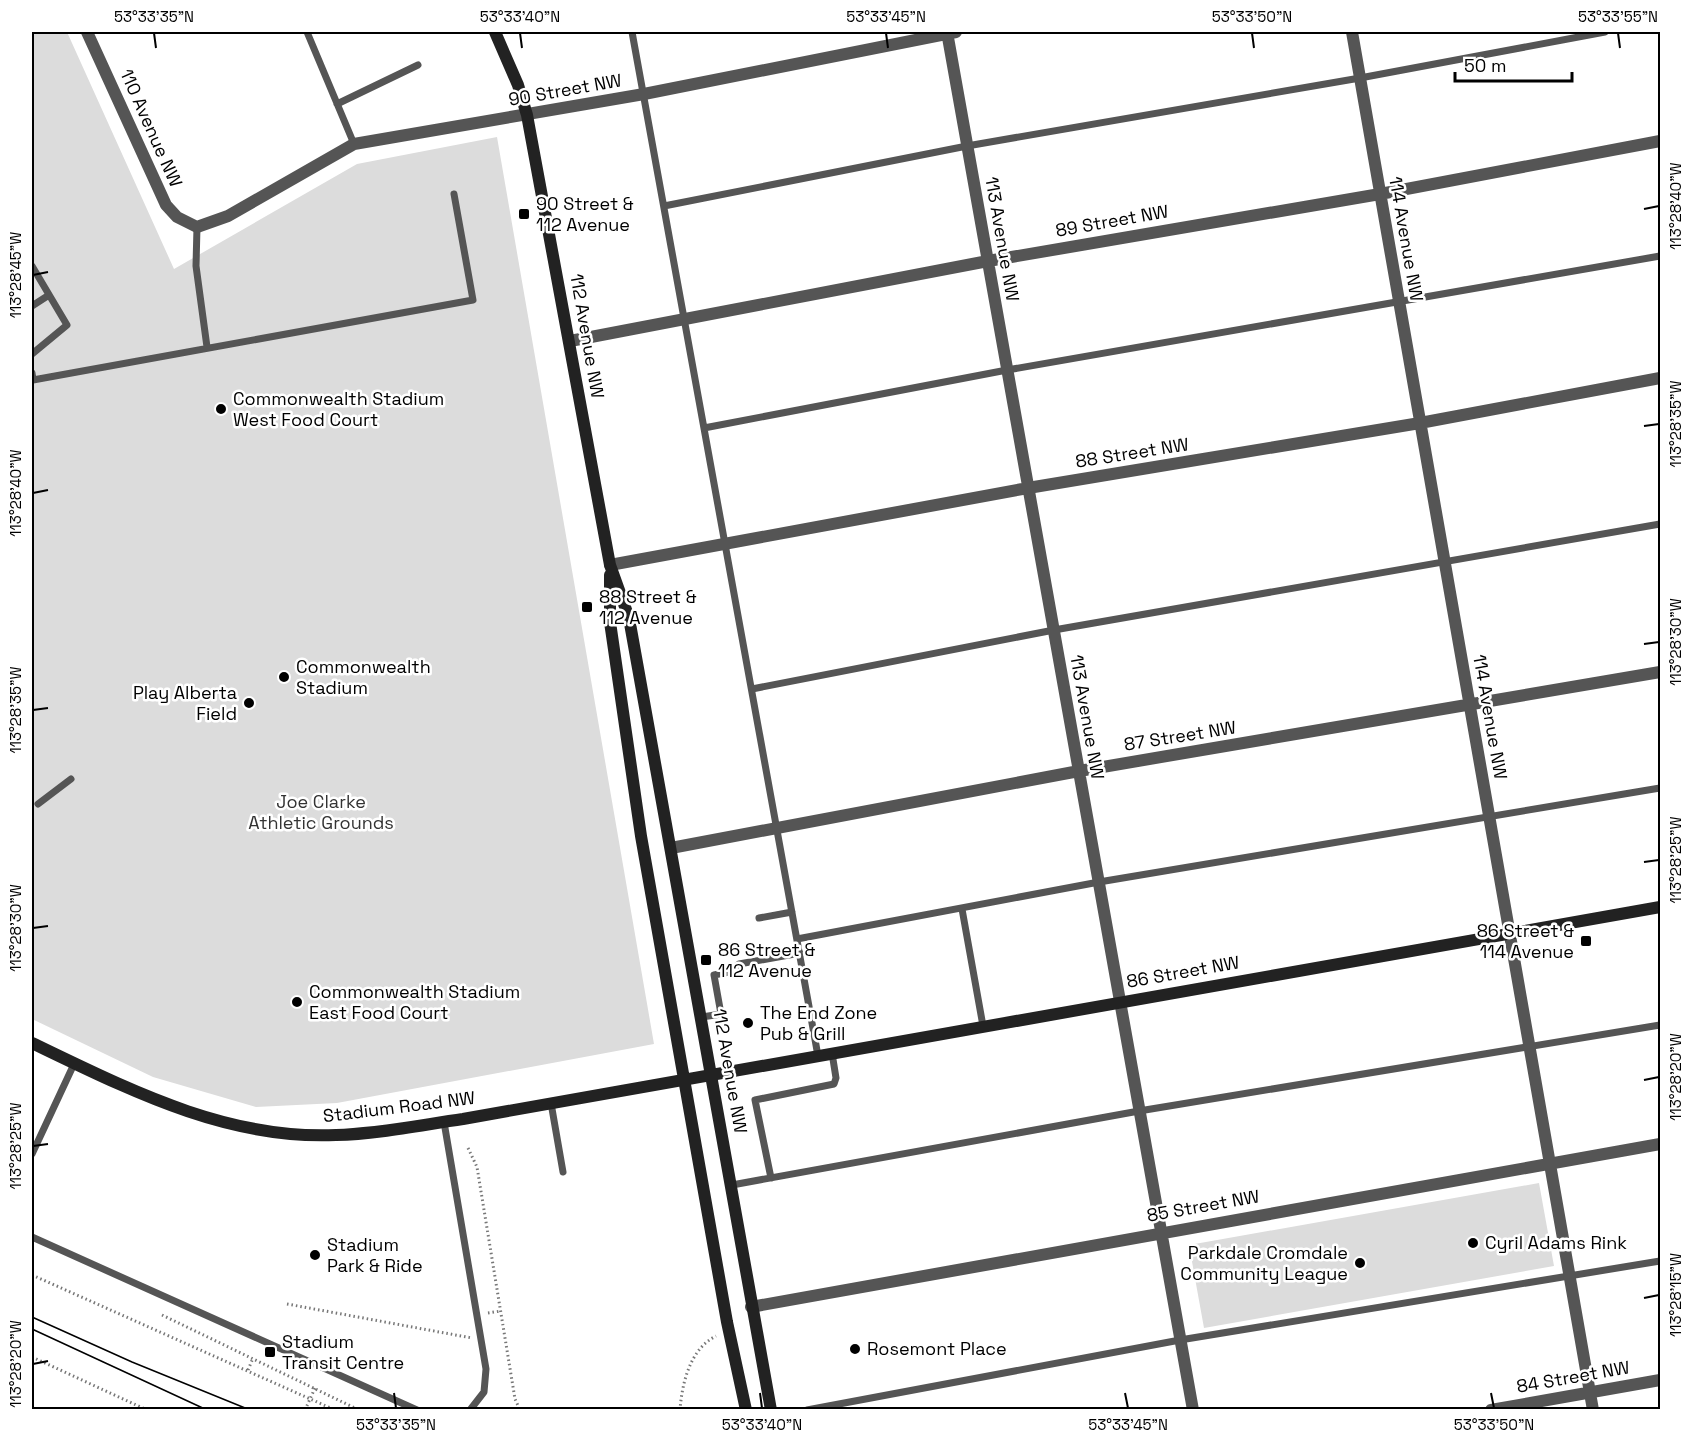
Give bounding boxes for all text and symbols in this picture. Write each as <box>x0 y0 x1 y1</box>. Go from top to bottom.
text: 53°33'35"N <box>114 7 194 26</box>
text: 53°33'40"N <box>480 7 560 26</box>
text: 53°33'45"N <box>846 7 926 26</box>
text: 53°33'50"N <box>1212 7 1292 26</box>
text: 53°33'55"N <box>1578 7 1658 26</box>
scale bar <box>1455 45 1572 83</box>
text: 50 m <box>1464 54 1506 77</box>
street label: 110 Avenue NW <box>115 65 188 191</box>
street label: 90 Street NW <box>507 68 624 111</box>
text: 113°28'40"W <box>1666 162 1685 250</box>
street label: 113 Avenue NW <box>980 175 1025 303</box>
street label: 114 Avenue NW <box>1384 175 1429 303</box>
place label: 90 Street & 112 Avenue <box>536 192 634 236</box>
street label: 89 Street NW <box>1054 199 1170 242</box>
marker: 90 Street & 112 Avenue <box>517 207 531 221</box>
text: 113°28'45"W <box>6 232 25 318</box>
street label: 112 Avenue NW <box>565 272 610 400</box>
text: 113°28'35"W <box>1666 380 1685 468</box>
place label: Commonwealth Stadium West Food Court <box>233 387 444 431</box>
marker: Commonwealth Stadium West Food Court <box>214 402 228 416</box>
street label: 88 Street NW <box>1074 432 1190 473</box>
text: 113°28'40"W <box>6 449 25 537</box>
place label: 88 Street & 112 Avenue <box>599 585 697 629</box>
text: 113°28'30"W <box>1666 598 1685 686</box>
marker: 88 Street & 112 Avenue <box>580 600 594 614</box>
street label: 113 Avenue NW <box>1065 653 1110 781</box>
street label: 114 Avenue NW <box>1468 653 1513 781</box>
place label: Commonwealth Stadium <box>296 655 431 699</box>
text: 113°28'35"W <box>6 666 25 754</box>
marker: Commonwealth Stadium <box>277 670 291 684</box>
place label: Play Alberta Field <box>133 681 237 725</box>
marker: Play Alberta Field <box>242 696 256 710</box>
street label: 87 Street NW <box>1122 715 1238 756</box>
park label: Joe Clarke Athletic Grounds <box>248 790 394 834</box>
text: 113°28'25"W <box>1666 816 1685 904</box>
text: 113°28'30"W <box>6 884 25 972</box>
place label: 86 Street & 114 Avenue <box>1477 919 1574 963</box>
marker: 86 Street & 114 Avenue <box>1579 934 1593 948</box>
place label: 86 Street & 112 Avenue <box>718 938 815 982</box>
street label: 86 Street NW <box>1125 950 1241 993</box>
marker: 86 Street & 112 Avenue <box>699 953 713 967</box>
place label: Commonwealth Stadium East Food Court <box>309 980 520 1024</box>
marker: Commonwealth Stadium East Food Court <box>290 995 304 1009</box>
place label: The End Zone Pub & Grill <box>760 1001 877 1045</box>
street label: 112 Avenue NW <box>708 1007 753 1135</box>
marker: The End Zone Pub & Grill <box>741 1016 755 1030</box>
text: 113°28'20"W <box>1666 1033 1685 1121</box>
street label: Stadium Road NW <box>322 1086 477 1127</box>
text: 113°28'25"W <box>6 1102 25 1190</box>
street label: 85 Street NW <box>1145 1184 1261 1227</box>
place label: Cyril Adams Rink <box>1485 1231 1627 1254</box>
place label: Stadium Park & Ride <box>327 1233 423 1277</box>
marker: Cyril Adams Rink <box>1466 1236 1480 1250</box>
place label: Parkdale Cromdale Community League <box>1180 1241 1348 1285</box>
marker: Stadium Park & Ride <box>308 1248 322 1262</box>
text: 113°28'15"W <box>1666 1253 1685 1337</box>
marker: Parkdale Cromdale Community League <box>1353 1256 1367 1270</box>
text: 113°28'20"W <box>6 1320 25 1408</box>
place label: Stadium Transit Centre <box>282 1330 404 1374</box>
place label: Rosemont Place <box>867 1337 1007 1360</box>
marker: Rosemont Place <box>848 1342 862 1356</box>
marker: Stadium Transit Centre <box>263 1345 277 1359</box>
street label: 84 Street NW <box>1515 1355 1631 1398</box>
text: 53°33'35"N <box>356 1415 436 1434</box>
text: 53°33'40"N <box>722 1415 802 1434</box>
text: 53°33'45"N <box>1088 1415 1168 1434</box>
text: 53°33'50"N <box>1454 1415 1534 1434</box>

